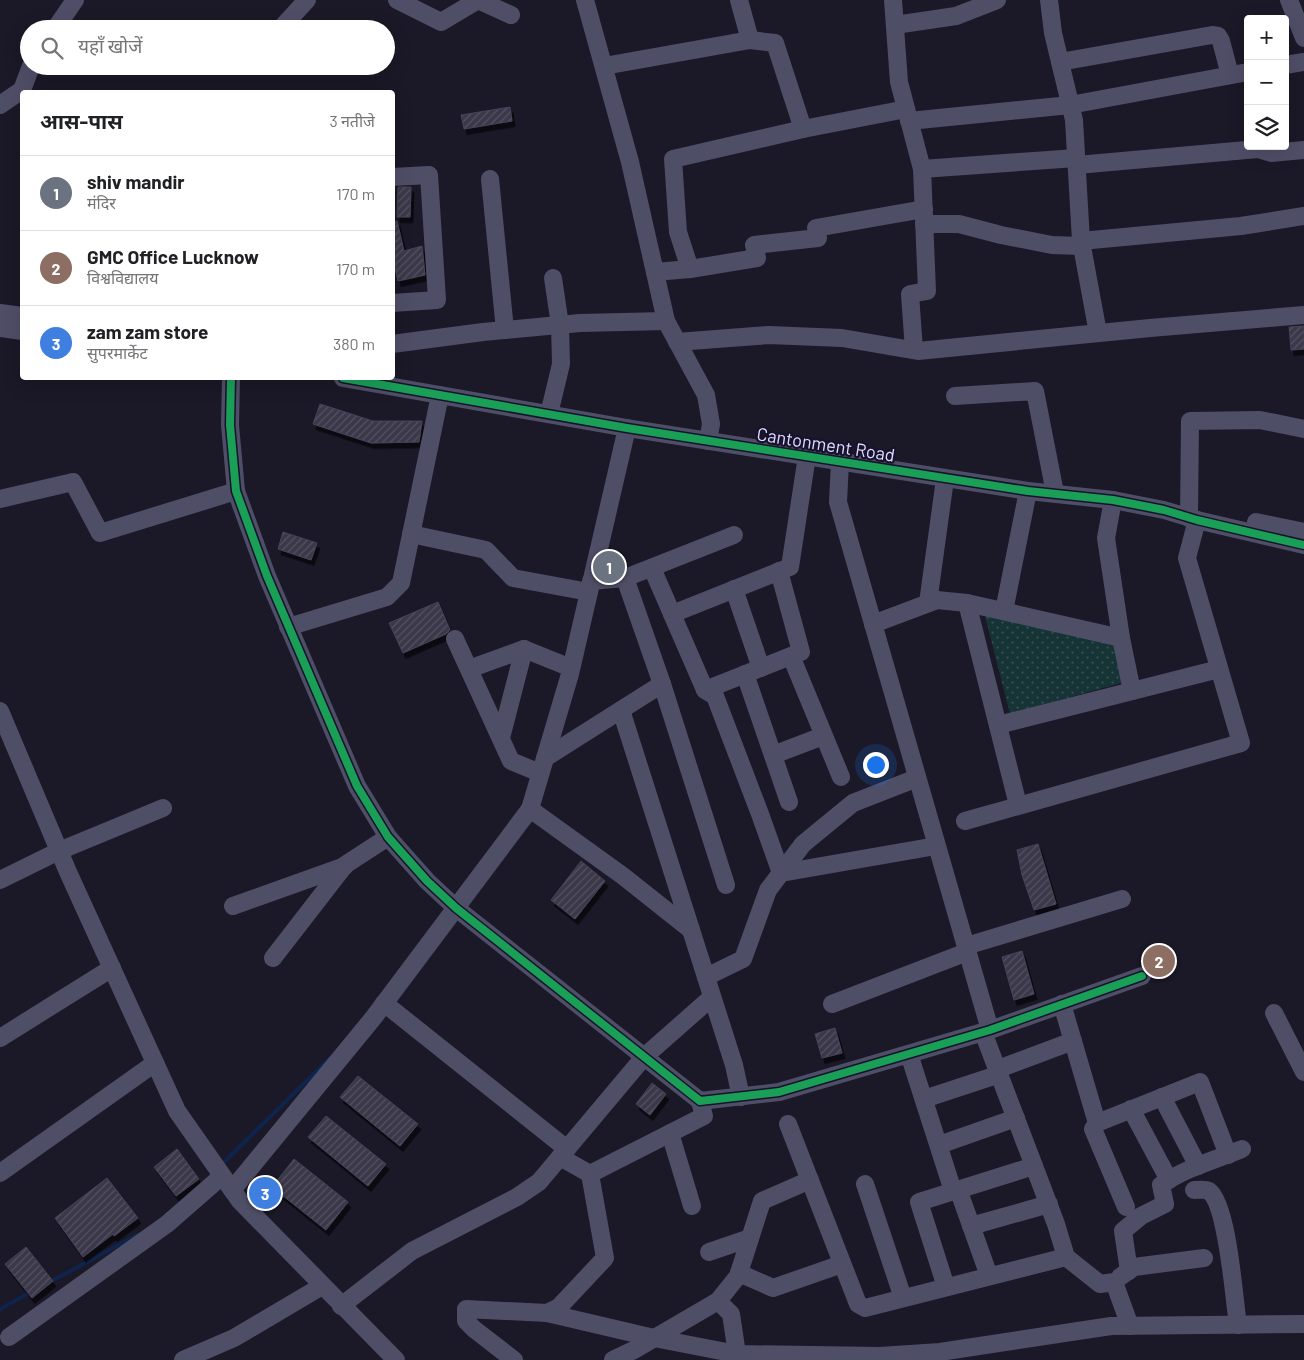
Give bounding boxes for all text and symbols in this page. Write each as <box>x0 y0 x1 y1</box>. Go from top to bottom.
map controls <box>1244 15 1289 150</box>
button: + <box>1244 15 1289 60</box>
search box <box>20 20 395 75</box>
icon: search <box>38 34 66 62</box>
text: यहाँ खोजें <box>78 34 142 57</box>
button: − <box>1244 60 1289 105</box>
button: layers <box>1244 105 1289 150</box>
text: आस-पास <box>40 108 123 133</box>
text: 3 नतीजे <box>330 111 375 130</box>
text: shiv mandir <box>87 170 185 193</box>
text: 1 <box>53 184 59 203</box>
text: 170 m <box>336 184 375 203</box>
text: मंदिर <box>87 193 116 212</box>
text: GMC Office Lucknow <box>87 245 259 268</box>
text: 2 <box>52 259 60 278</box>
text: 170 m <box>336 259 375 278</box>
text: विश्वविद्यालय <box>87 268 158 287</box>
text: zam zam store <box>87 320 208 343</box>
text: 3 <box>52 334 60 353</box>
text: 380 m <box>333 334 375 353</box>
text: सुपरमार्केट <box>87 343 148 362</box>
street label: Cantonment Road <box>755 422 897 466</box>
pin: 1 <box>593 548 625 586</box>
your location <box>863 752 889 778</box>
pin: 2 <box>1143 942 1175 980</box>
pin: 3 <box>249 1174 281 1212</box>

